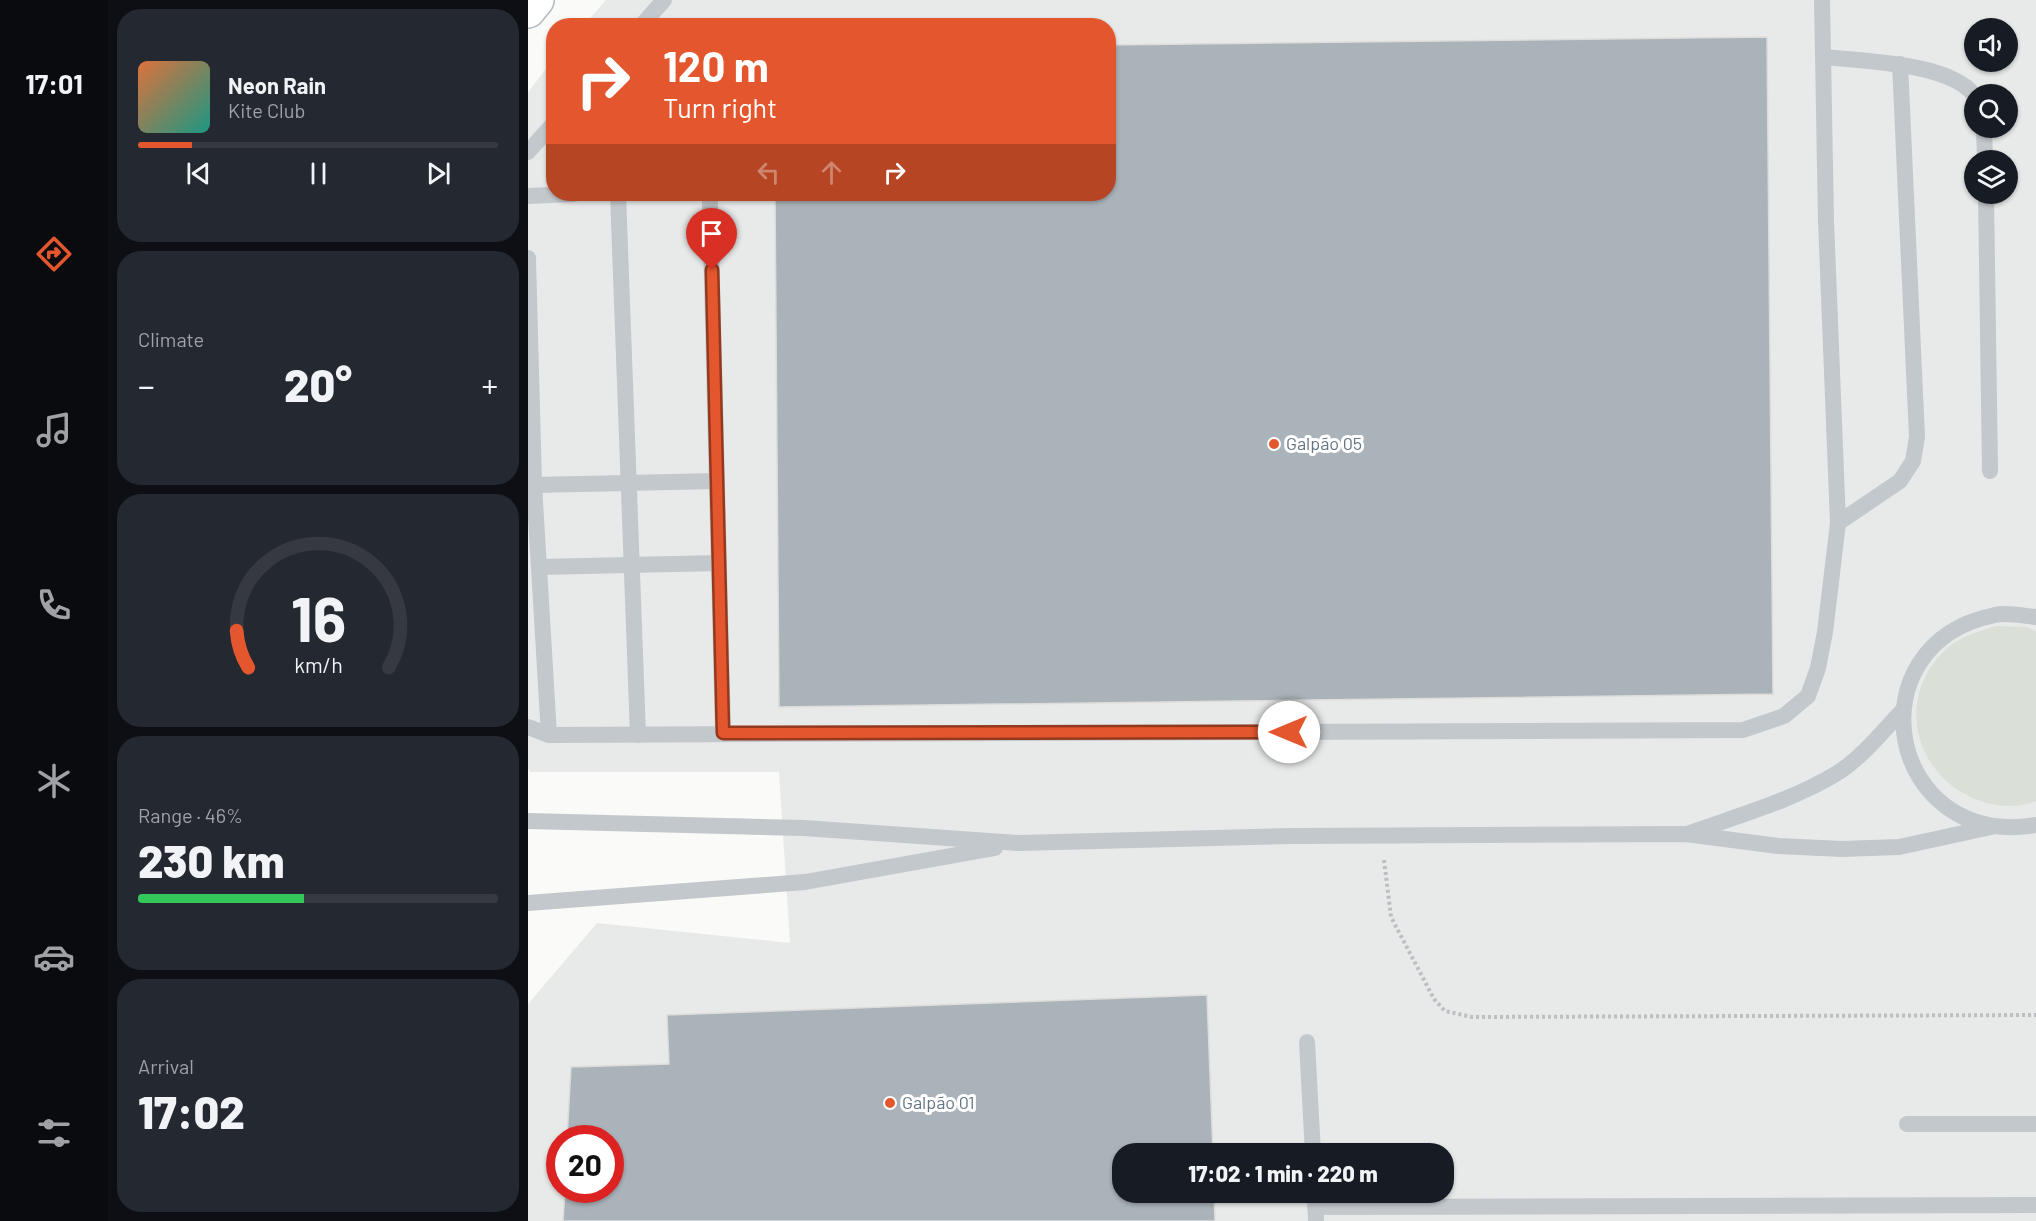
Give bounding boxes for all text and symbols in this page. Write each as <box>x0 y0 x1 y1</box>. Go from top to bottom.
map controls <box>1964 18 2018 204</box>
button: sound <box>1964 18 2018 72</box>
text: 120 m <box>663 40 769 90</box>
icon: right <box>564 42 642 120</box>
text: 17:01 <box>25 67 83 99</box>
text: Neon Rain <box>228 72 326 98</box>
button: search <box>1964 84 2018 138</box>
text: Turn right <box>663 91 777 123</box>
text: Kite Club <box>228 98 305 122</box>
button: layers <box>1964 150 2018 204</box>
icon: left <box>752 156 785 189</box>
icon: ahead <box>815 156 848 189</box>
icon: right <box>878 156 911 189</box>
icon: previous <box>182 157 215 190</box>
icon: pause <box>302 157 335 190</box>
icon: next <box>422 157 455 190</box>
pin <box>686 208 737 270</box>
icon: arrive <box>695 217 728 250</box>
icon: directions <box>33 233 75 275</box>
text: Climate <box>138 327 204 351</box>
text: 20° <box>284 357 352 411</box>
text: − <box>138 365 155 405</box>
text: + <box>482 365 498 405</box>
icon: music <box>33 409 75 451</box>
place label: Galpão 05 <box>1286 432 1362 454</box>
marker: Galpão 05 <box>1267 437 1281 451</box>
text: 16 <box>290 580 346 654</box>
icon: phone <box>33 584 75 626</box>
text: km/h <box>294 652 342 677</box>
position arrow <box>1257 700 1321 764</box>
icon: climate <box>33 760 75 802</box>
text: Range · 46% <box>138 803 243 827</box>
text: 230 km <box>138 833 284 887</box>
icon: car <box>33 936 75 978</box>
text: Arrival <box>138 1054 194 1078</box>
text: 17:02 <box>138 1084 245 1138</box>
place label: Galpão 01 <box>902 1091 975 1113</box>
marker: Galpão 01 <box>883 1096 897 1110</box>
icon: filters <box>33 1112 75 1154</box>
speed limit sign: 20 <box>546 1125 624 1203</box>
text: 17:02 · 1 min · 220 m <box>1188 1160 1378 1186</box>

